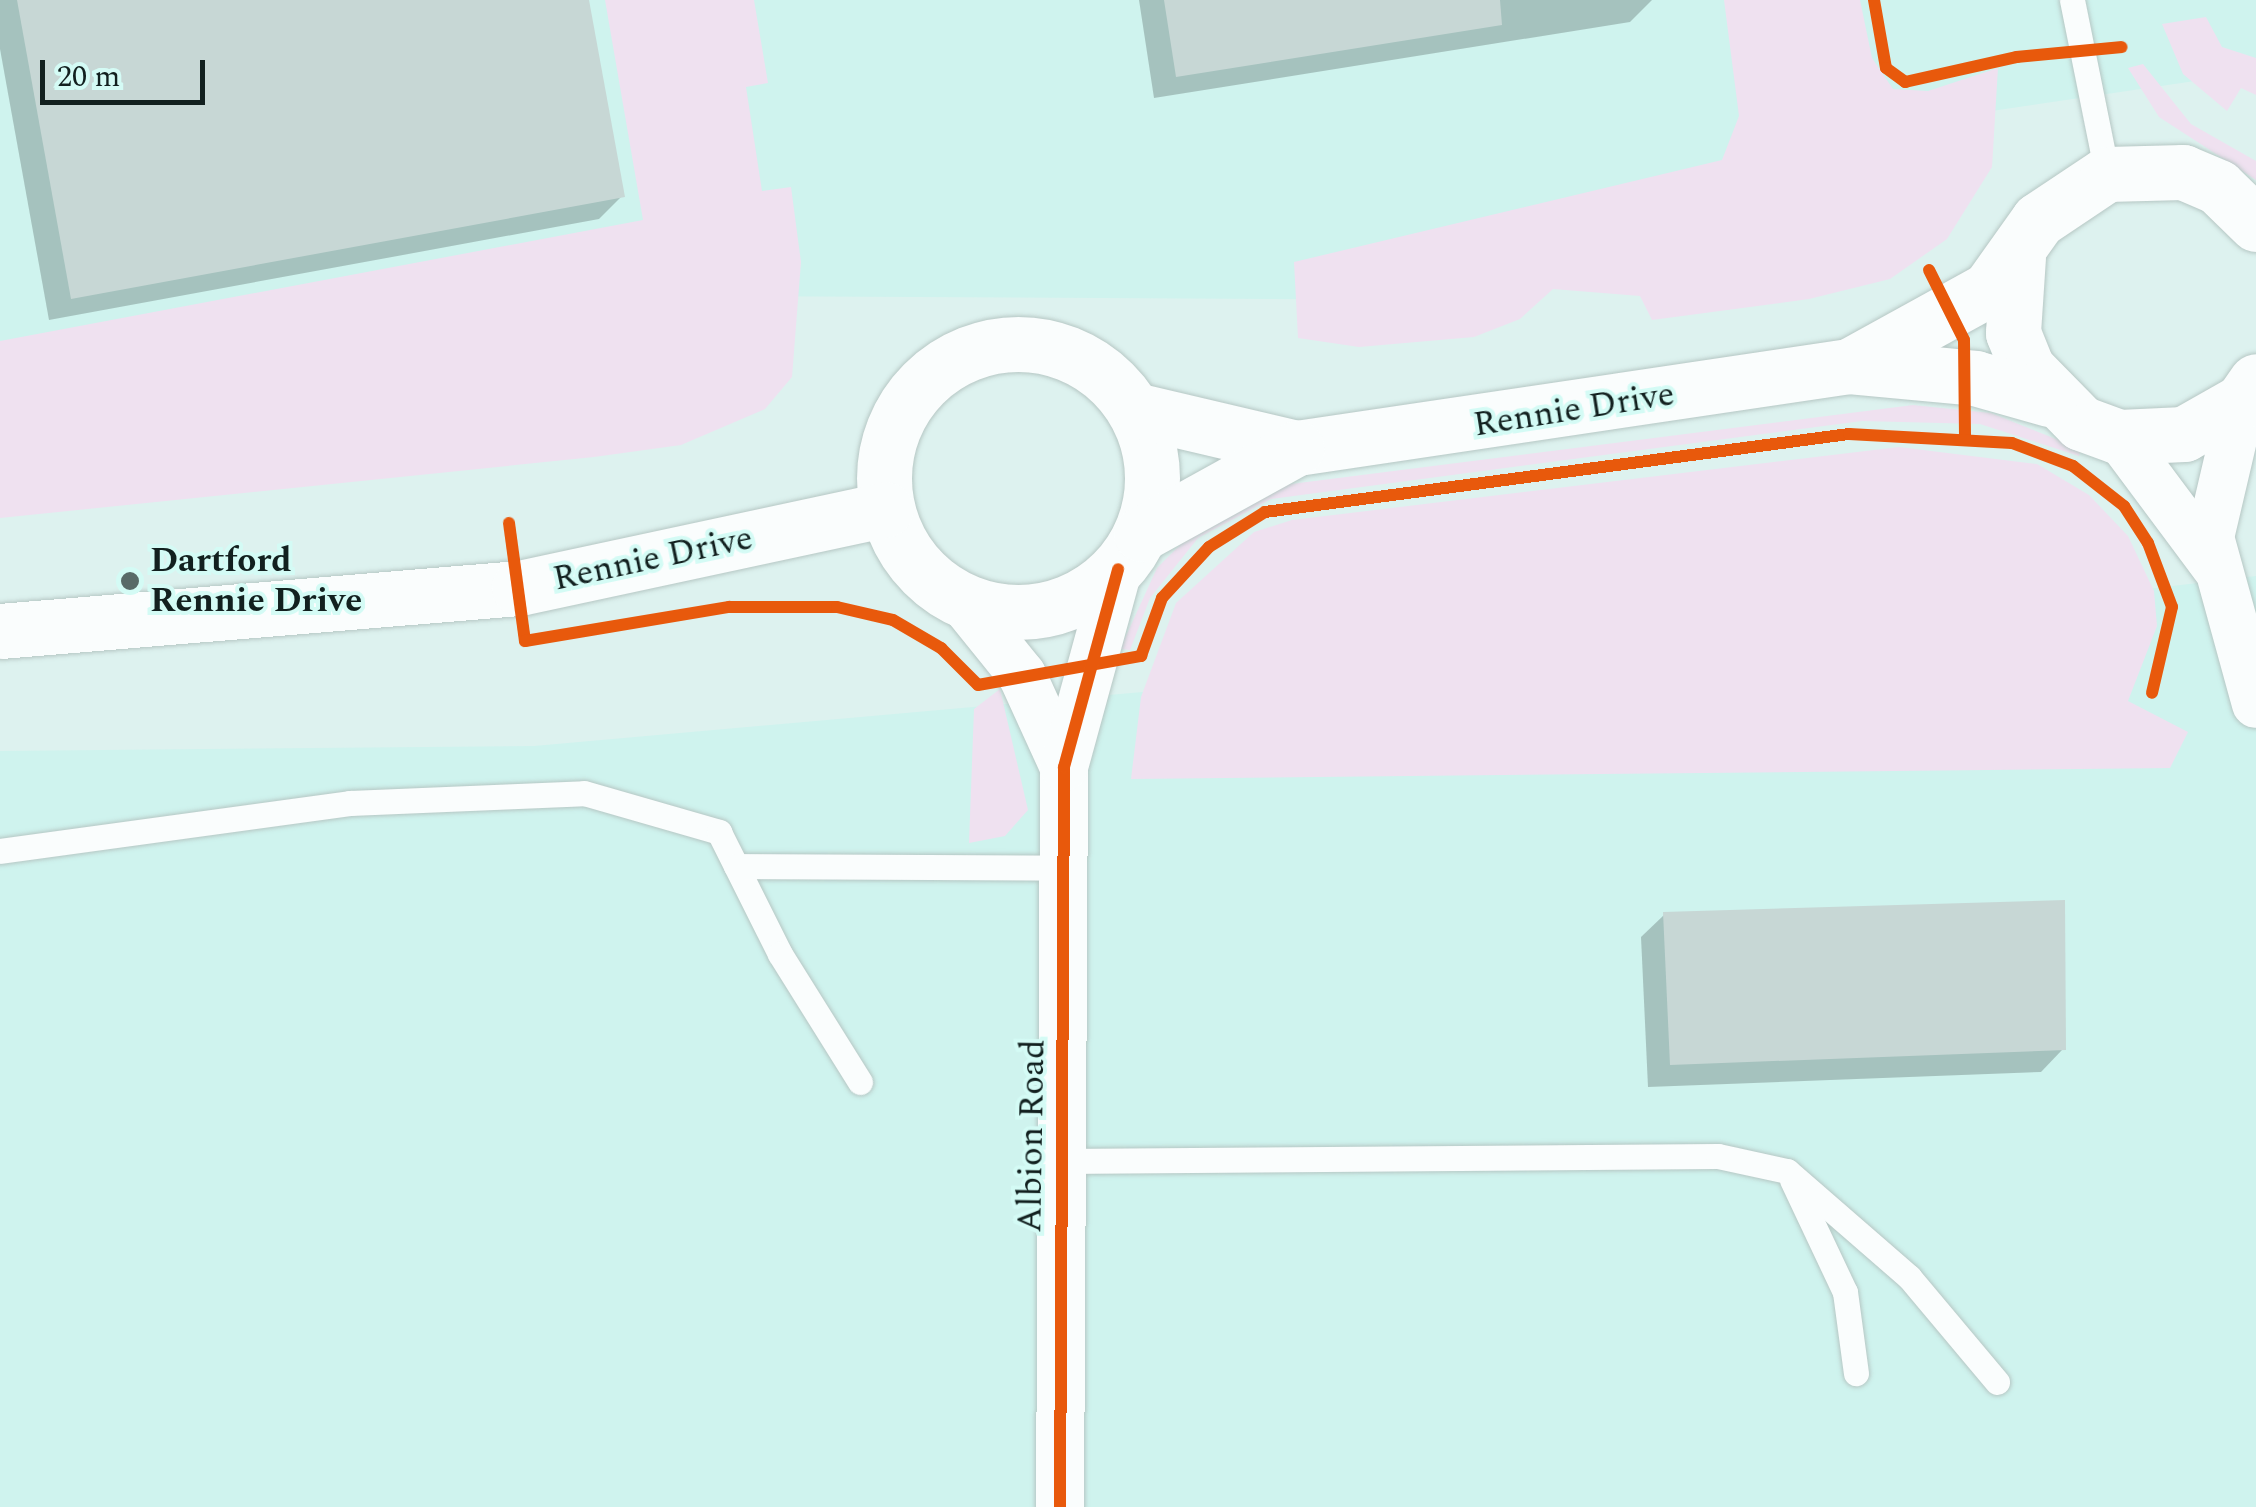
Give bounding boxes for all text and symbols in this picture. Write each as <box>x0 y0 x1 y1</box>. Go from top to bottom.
scale bar <box>45 40 210 102</box>
text: 20 m <box>57 54 120 100</box>
street label: Rennie Drive <box>1470 373 1678 447</box>
street label: Rennie Drive <box>549 517 757 601</box>
place label: Dartford Rennie Drive <box>150 540 362 622</box>
marker: Dartford Rennie Drive <box>119 570 141 592</box>
street label: Albion Road <box>1009 1039 1055 1233</box>

